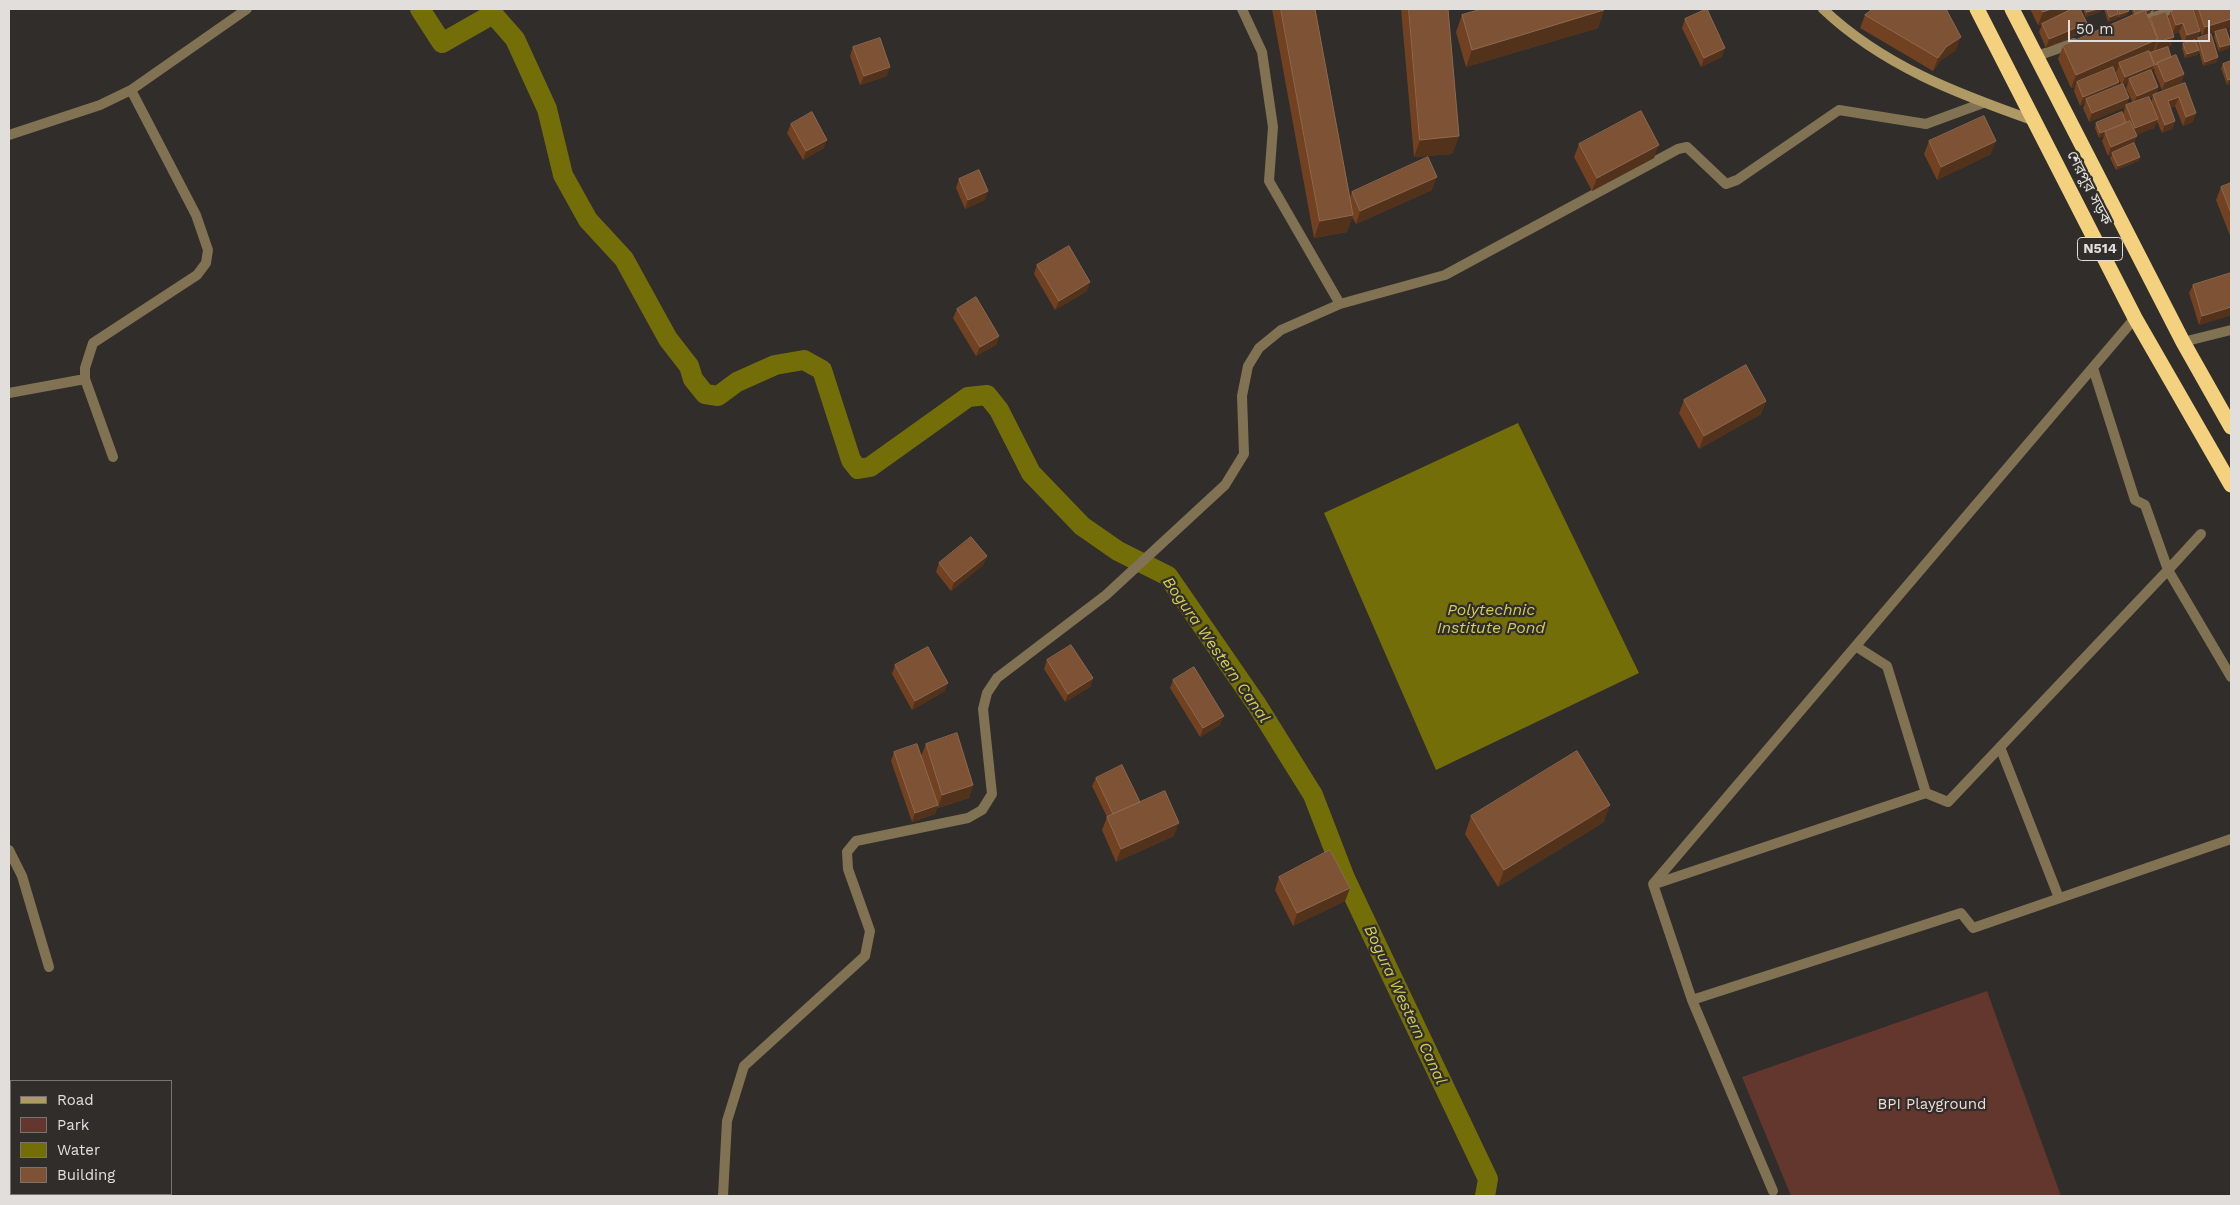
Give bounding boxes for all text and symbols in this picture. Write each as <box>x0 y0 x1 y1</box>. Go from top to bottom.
scale bar <box>2070 10 2212 42</box>
text: 50 m <box>2076 20 2113 38</box>
street label: শেরপুর সড়ক <box>2063 148 2115 228</box>
road number: N514 <box>2078 238 2122 260</box>
water label: Bogura Western Canal <box>1158 573 1274 727</box>
water label: Polytechnic Institute Pond <box>1437 600 1545 638</box>
water label: Bogura Western Canal <box>1360 922 1450 1088</box>
legend <box>10 1080 172 1195</box>
text: Road <box>57 1091 94 1109</box>
park label: BPI Playground <box>1878 1096 1986 1114</box>
text: Park <box>57 1116 89 1134</box>
text: Water <box>57 1141 100 1159</box>
text: Building <box>57 1166 115 1184</box>

